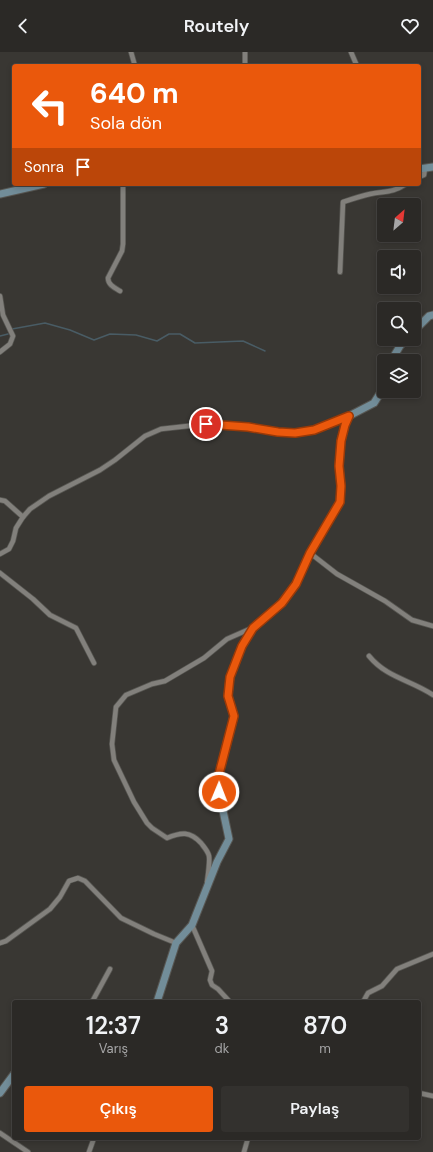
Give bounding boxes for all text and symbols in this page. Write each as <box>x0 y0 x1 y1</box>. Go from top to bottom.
text: Routely <box>184 14 249 38</box>
icon: back <box>12 15 34 37</box>
icon: heart <box>399 15 421 37</box>
text: 640 m <box>90 75 179 112</box>
icon: left <box>24 80 76 132</box>
text: Sola dön <box>90 111 162 135</box>
icon: arrive <box>72 156 94 178</box>
text: Sonra <box>24 157 64 177</box>
north arrow <box>377 198 421 242</box>
map controls <box>377 198 421 398</box>
button: sound <box>377 250 421 294</box>
button: search <box>377 302 421 346</box>
button: layers <box>377 354 421 398</box>
pin <box>189 407 223 441</box>
icon: arrive <box>195 413 217 435</box>
position arrow <box>198 771 240 813</box>
text: 12:37 <box>86 1010 141 1041</box>
text: 3 <box>215 1010 229 1041</box>
text: 870 <box>303 1010 347 1041</box>
text: Varış <box>99 1040 128 1057</box>
text: dk <box>215 1040 229 1057</box>
text: m <box>319 1040 331 1057</box>
button: Çıkış <box>24 1086 213 1132</box>
button: Paylaş <box>221 1086 409 1132</box>

